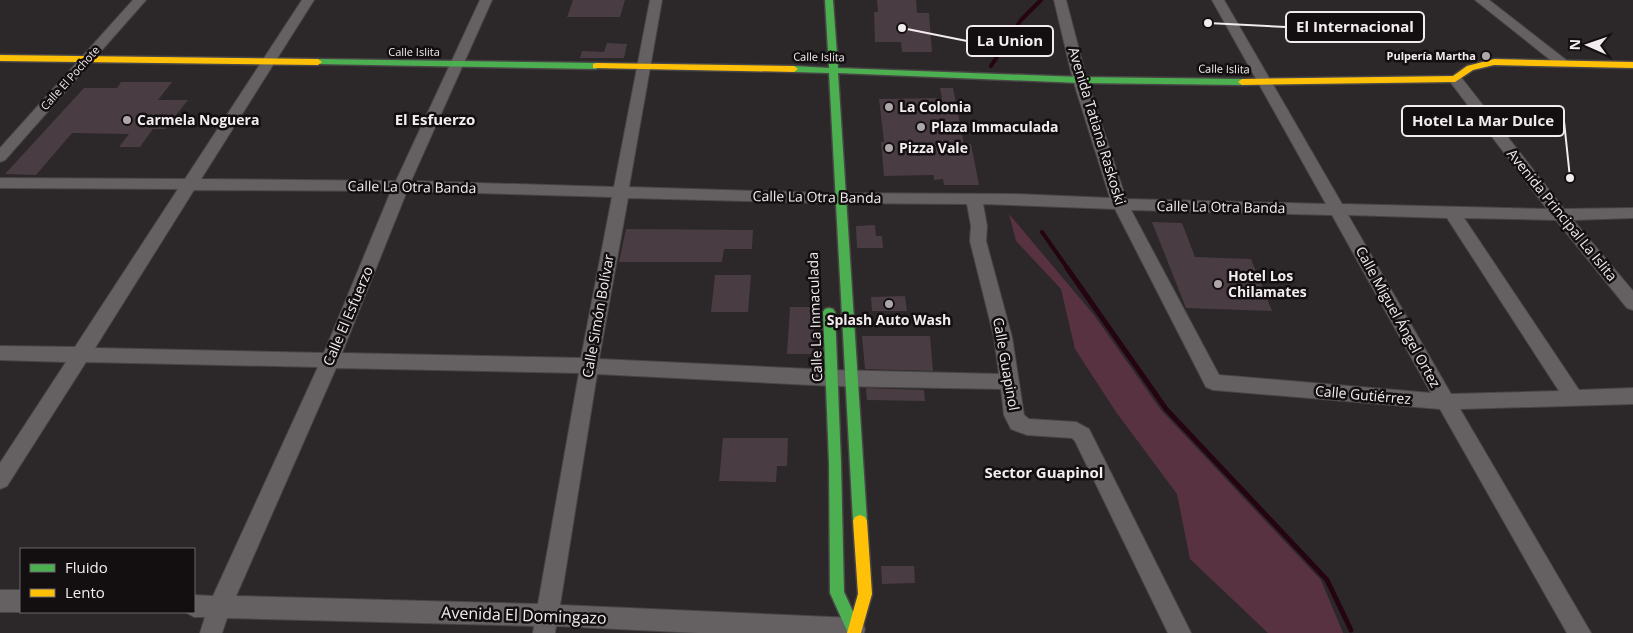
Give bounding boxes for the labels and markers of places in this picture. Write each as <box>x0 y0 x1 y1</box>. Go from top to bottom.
callout: El Internacional <box>1286 12 1424 42</box>
callout: La Union <box>967 26 1053 56</box>
place label: Pulpería Martha <box>1387 48 1476 63</box>
marker: Pulpería Martha <box>1480 50 1492 62</box>
place label: La Colonia <box>899 97 971 116</box>
marker: La Colonia <box>883 101 895 113</box>
callout: Hotel La Mar Dulce <box>1402 106 1564 136</box>
place label: Carmela Noguera <box>137 110 259 129</box>
marker: Carmela Noguera <box>121 114 133 126</box>
place label: Plaza Immaculada <box>931 117 1058 136</box>
marker: Plaza Immaculada <box>915 121 927 133</box>
place label: Pizza Vale <box>899 138 968 157</box>
marker: Pizza Vale <box>883 142 895 154</box>
place label: Hotel Los Chilamates <box>1228 266 1307 301</box>
marker: Hotel Los Chilamates <box>1212 278 1224 290</box>
marker: Splash Auto Wash <box>883 298 895 310</box>
place label: Splash Auto Wash <box>827 310 951 329</box>

